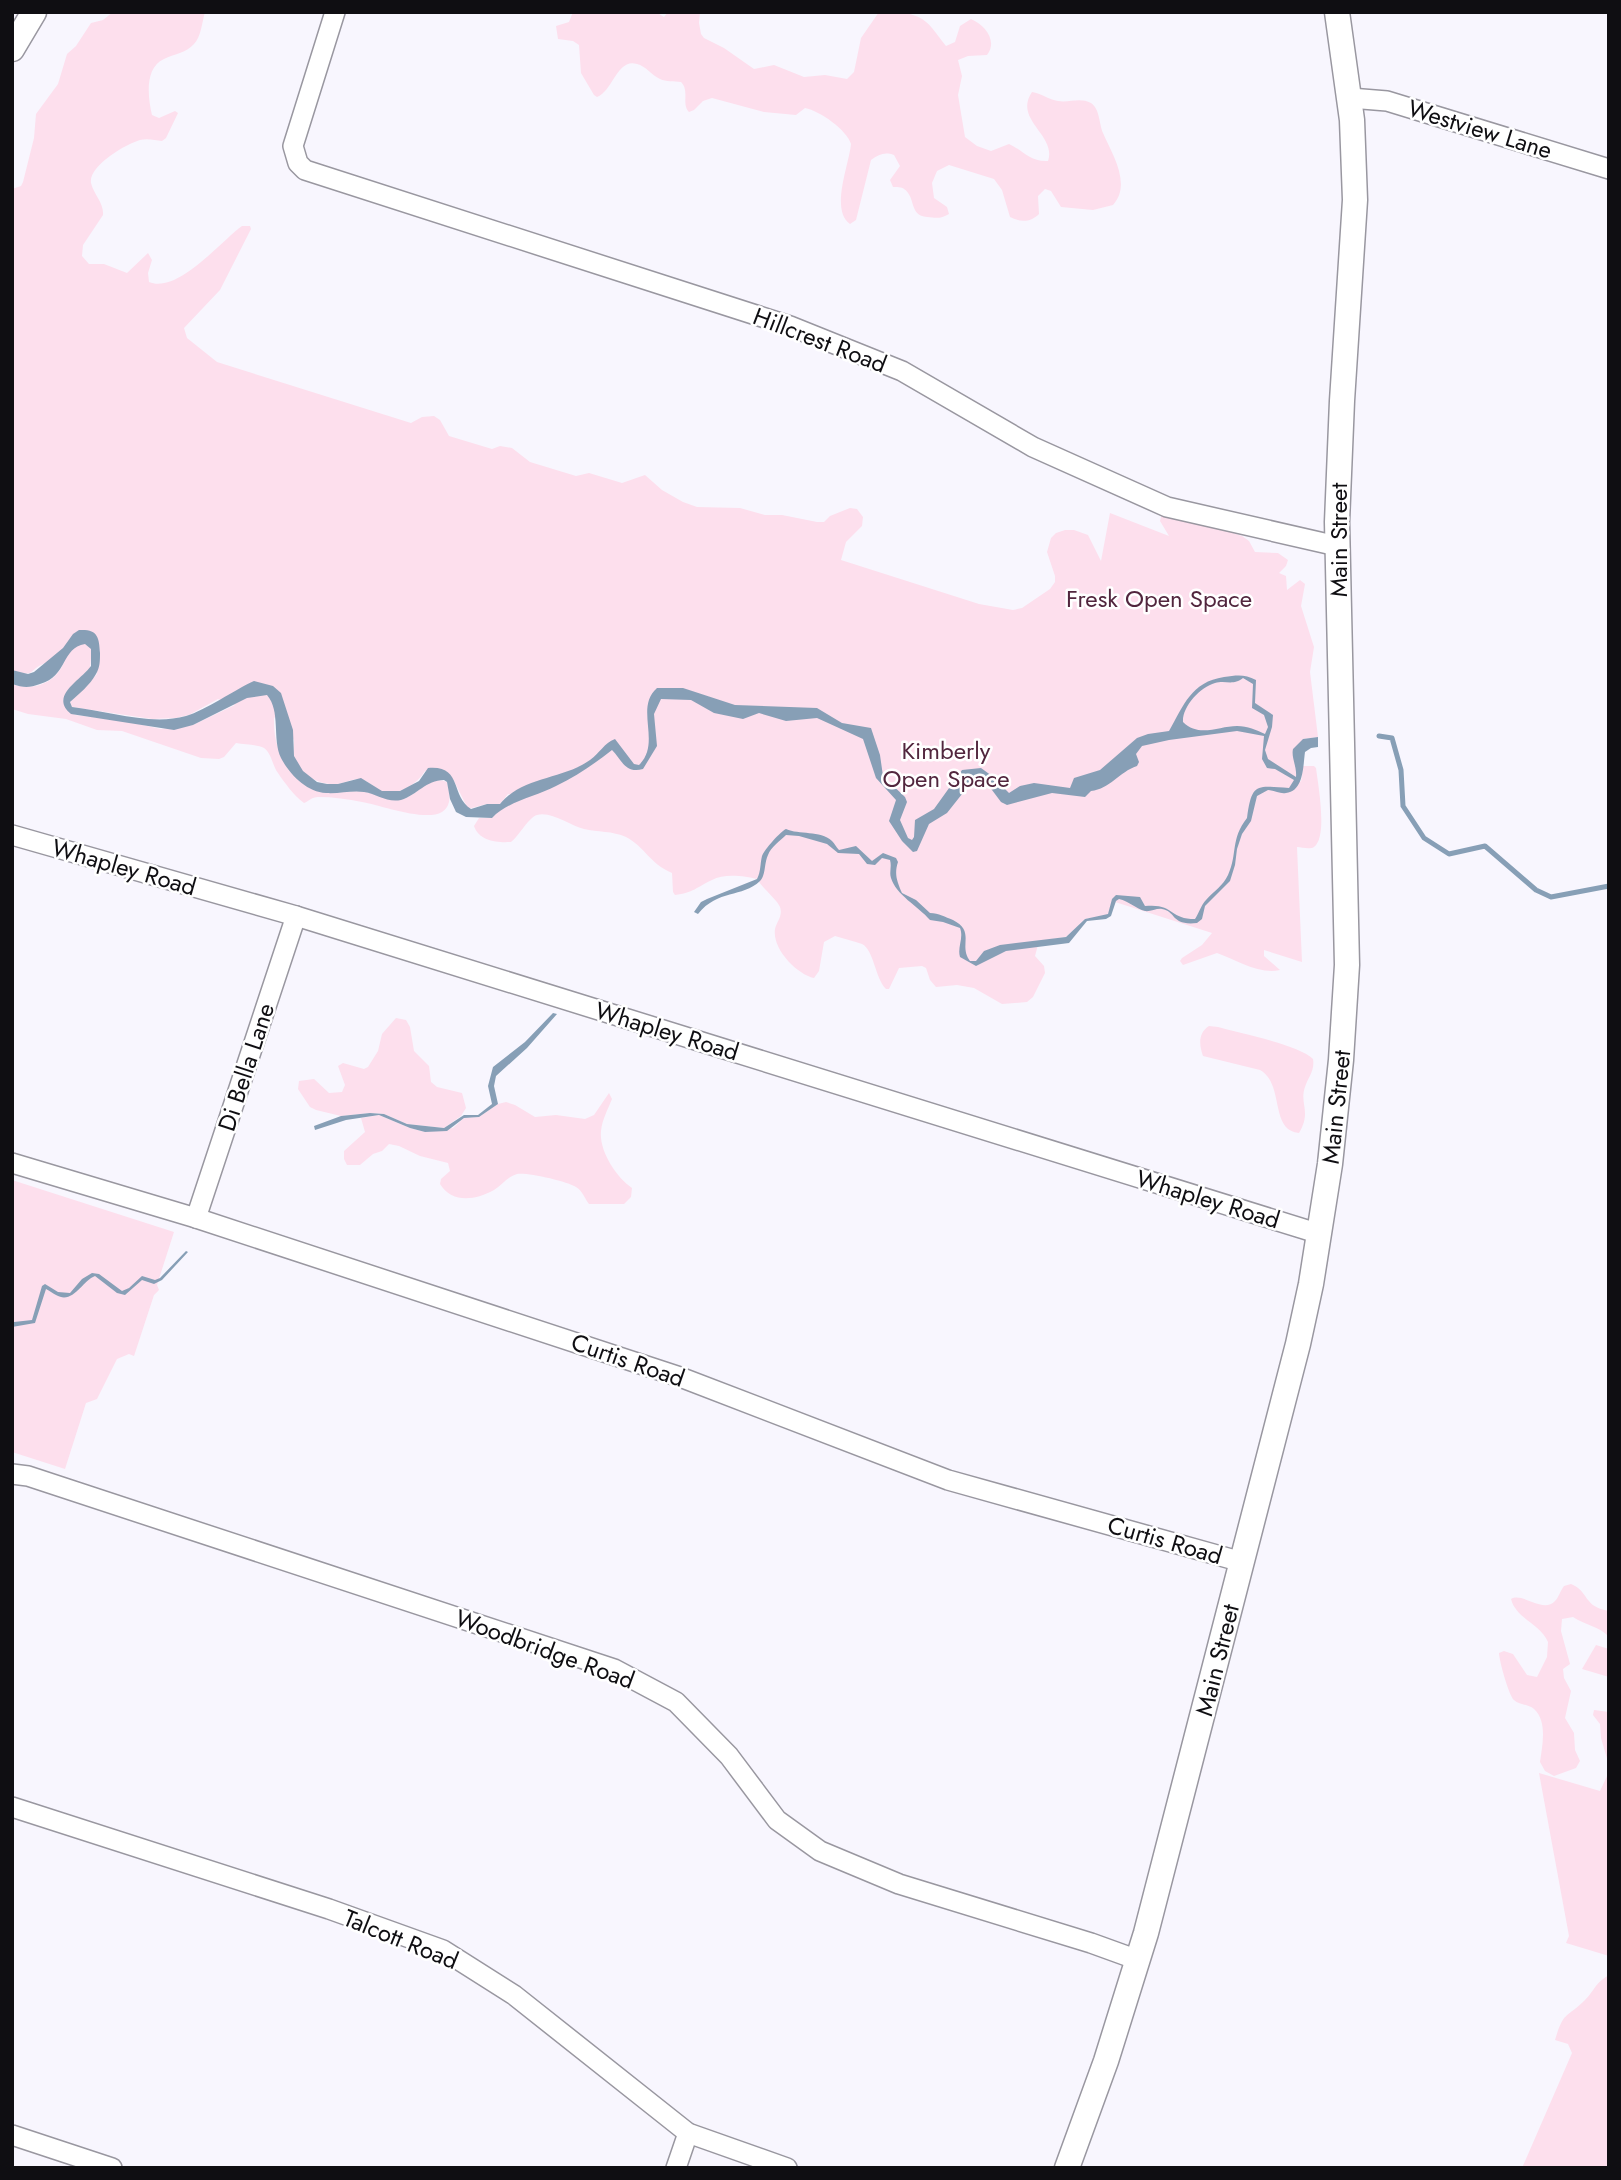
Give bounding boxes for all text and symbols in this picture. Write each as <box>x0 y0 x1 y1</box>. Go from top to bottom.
street label: Westview Lane <box>1404 90 1556 168</box>
street label: Hillcrest Road <box>748 298 892 382</box>
street label: Main Street <box>1321 483 1356 597</box>
park label: Fresk Open Space <box>1066 581 1252 616</box>
park label: Kimberly Open Space <box>882 733 1010 796</box>
street label: Whapley Road <box>48 830 200 904</box>
street label: Whapley Road <box>591 993 743 1069</box>
street label: Di Bella Lane <box>209 999 283 1135</box>
street label: Main Street <box>1313 1048 1359 1166</box>
street label: Whapley Road <box>1132 1161 1284 1237</box>
street label: Curtis Road <box>567 1324 689 1396</box>
street label: Curtis Road <box>1103 1507 1227 1573</box>
street label: Woodbridge Road <box>450 1600 640 1698</box>
street label: Main Street <box>1186 1600 1248 1720</box>
street label: Talcott Road <box>338 1900 464 1978</box>

